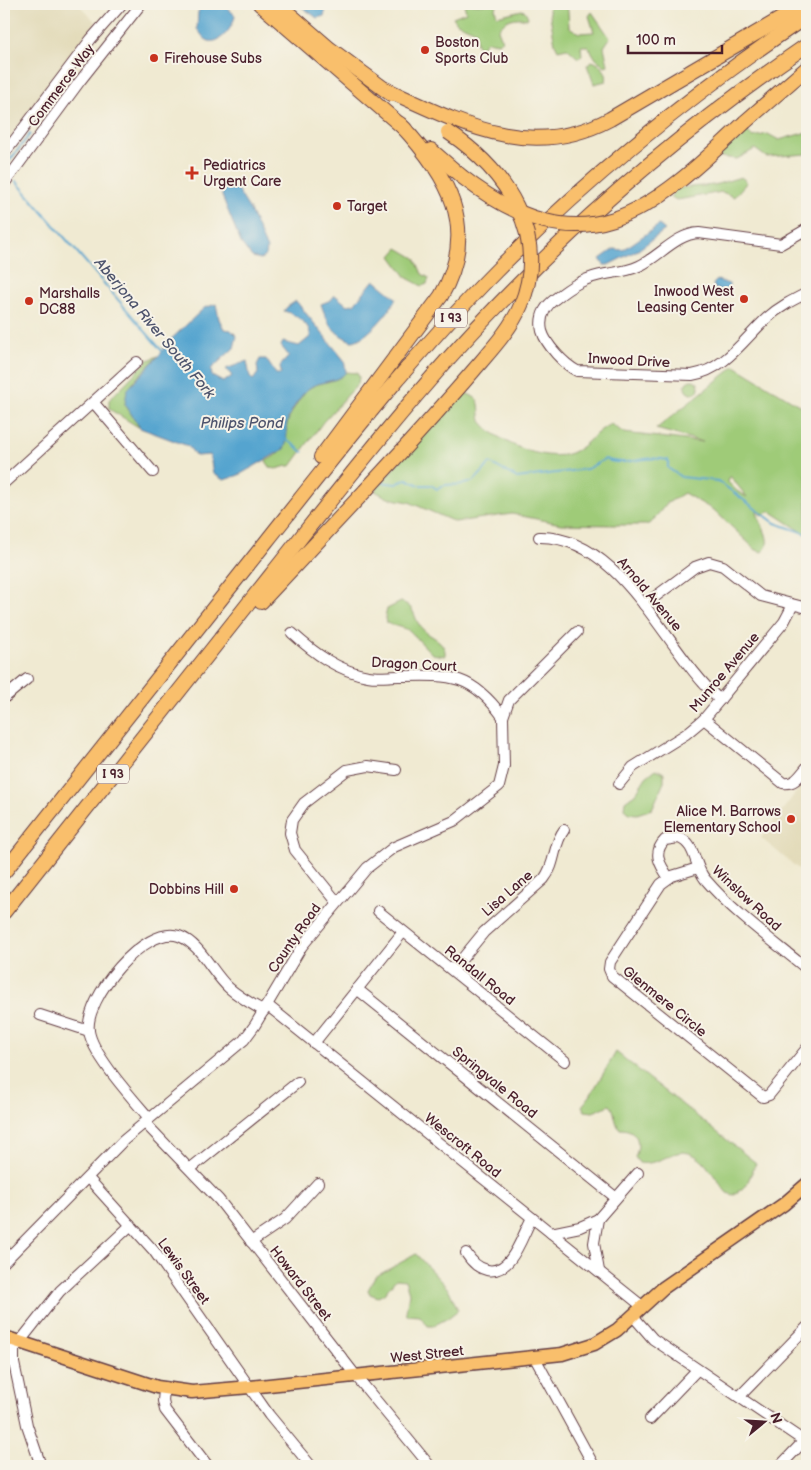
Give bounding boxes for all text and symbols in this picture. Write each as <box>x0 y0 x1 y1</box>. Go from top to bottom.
scale bar <box>628 22 722 54</box>
text: 100 m <box>636 31 676 50</box>
place label: Boston Sports Club <box>435 34 508 67</box>
street label: Commerce Way <box>25 40 98 130</box>
marker: Boston Sports Club <box>419 44 431 56</box>
place label: Firehouse Subs <box>164 50 262 67</box>
marker: Firehouse Subs <box>148 52 160 64</box>
place label: Pediatrics Urgent Care <box>203 157 281 190</box>
marker: Pediatrics Urgent Care <box>185 166 199 180</box>
place label: Target <box>347 198 388 215</box>
marker: Target <box>331 200 343 212</box>
water label: Aberjona River South Fork <box>90 253 219 403</box>
place label: Inwood West Leasing Center <box>637 283 735 316</box>
place label: Marshalls DC88 <box>39 285 100 318</box>
marker: Inwood West Leasing Center <box>738 293 750 305</box>
marker: Marshalls DC88 <box>23 295 35 307</box>
road number: I 93 <box>435 308 467 328</box>
street label: Inwood Drive <box>588 350 670 371</box>
water label: Philips Pond <box>200 414 284 433</box>
street label: Arnold Avenue <box>614 554 685 635</box>
street label: Munroe Avenue <box>686 629 763 716</box>
street label: Dragon Court <box>371 654 458 675</box>
road number: I 93 <box>97 764 129 784</box>
place label: Alice M. Barrows Elementary School <box>664 803 781 836</box>
marker: Alice M. Barrows Elementary School <box>785 813 797 825</box>
street label: Winslow Road <box>709 862 785 935</box>
street label: Lisa Lane <box>478 867 536 920</box>
place label: Dobbins Hill <box>149 881 224 898</box>
marker: Dobbins Hill <box>228 883 240 895</box>
street label: County Road <box>264 900 325 976</box>
street label: Randall Road <box>441 942 518 1009</box>
street label: Glenmere Circle <box>619 962 710 1040</box>
street label: Springvale Road <box>449 1043 541 1122</box>
street label: Wescroft Road <box>421 1109 504 1181</box>
street label: Lewis Street <box>154 1235 214 1308</box>
street label: Howard Street <box>266 1243 335 1325</box>
street label: West Street <box>390 1342 465 1367</box>
north arrow <box>738 1398 788 1448</box>
text: N <box>766 1411 786 1426</box>

